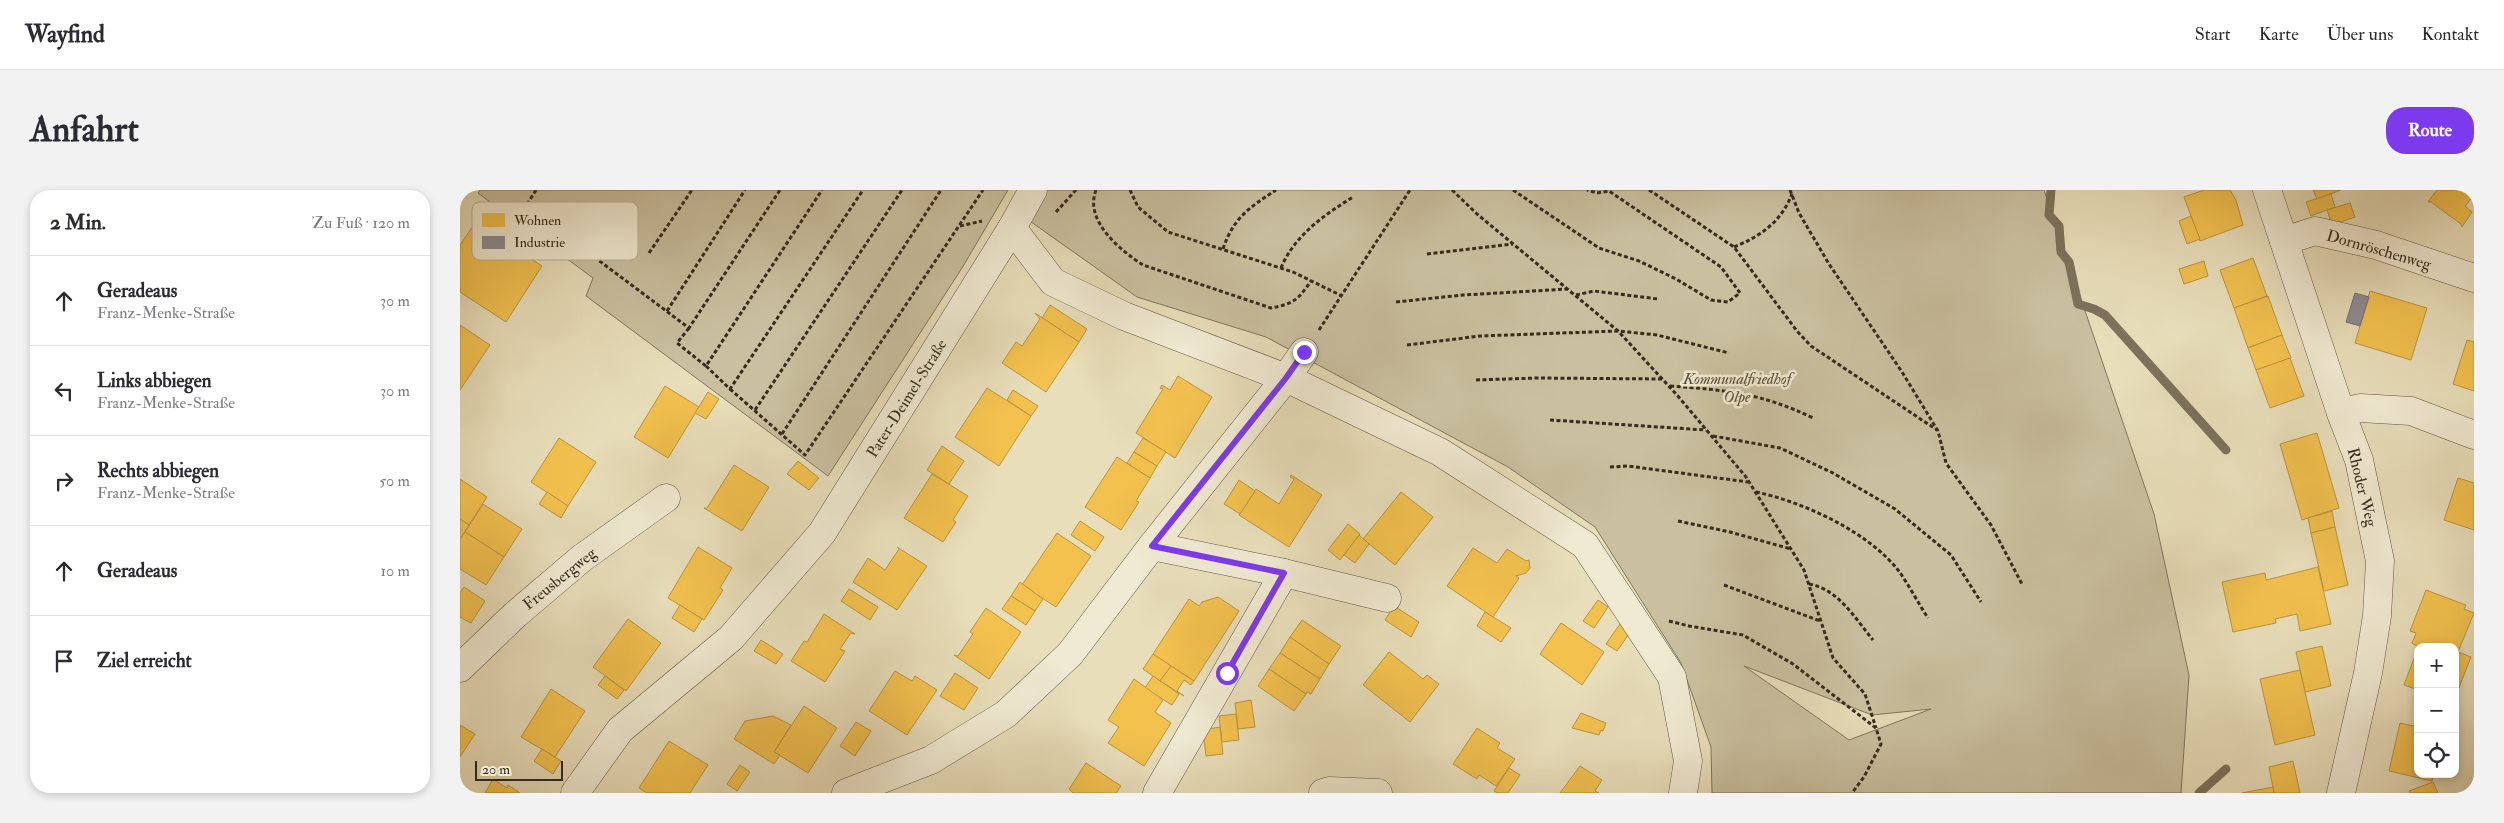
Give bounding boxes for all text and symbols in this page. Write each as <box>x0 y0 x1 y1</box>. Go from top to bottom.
text: Wayfind <box>25 19 105 50</box>
text: Start <box>2195 23 2231 46</box>
text: Karte <box>2259 23 2299 46</box>
text: Über uns <box>2327 23 2393 46</box>
text: Kontakt <box>2421 23 2479 46</box>
button: Route <box>2386 107 2474 154</box>
text: Anfahrt <box>30 108 139 152</box>
legend <box>472 202 638 260</box>
text: 2 Min. <box>50 209 106 236</box>
text: Wohnen <box>513 212 561 229</box>
text: Zu Fuß · 120 m <box>312 213 410 233</box>
street label: Dornröschenweg <box>2324 225 2434 275</box>
text: Industrie <box>514 234 565 251</box>
text: Geradeaus <box>97 279 177 303</box>
icon: ahead <box>50 287 78 315</box>
text: 30 m <box>380 291 410 311</box>
text: Franz-Menke-Straße <box>97 303 235 323</box>
street label: Pater-Deimel-Straße <box>862 335 952 461</box>
route end <box>1293 341 1316 364</box>
text: Links abbiegen <box>97 369 211 393</box>
park label: Kommunalfriedhof Olpe <box>1682 369 1796 407</box>
icon: left <box>50 377 78 405</box>
text: 30 m <box>380 381 410 401</box>
text: Franz-Menke-Straße <box>97 393 235 413</box>
street label: Rhoder Weg <box>2343 446 2382 530</box>
text: Rechts abbiegen <box>97 459 219 483</box>
icon: right <box>50 467 78 495</box>
text: 50 m <box>379 471 410 491</box>
text: Franz-Menke-Straße <box>97 483 235 503</box>
street label: Freusbergweg <box>519 542 601 614</box>
icon: ahead <box>50 557 78 585</box>
text: Geradeaus <box>97 559 177 583</box>
text: 10 m <box>380 561 410 581</box>
map controls <box>2414 643 2459 778</box>
button: + <box>2414 643 2459 688</box>
icon: arrive <box>50 647 78 675</box>
text: Ziel erreicht <box>97 649 192 673</box>
route start <box>1216 662 1239 685</box>
button: − <box>2414 688 2459 733</box>
button: locate <box>2414 733 2459 778</box>
scale bar <box>475 758 562 781</box>
text: 20 m <box>482 761 510 778</box>

